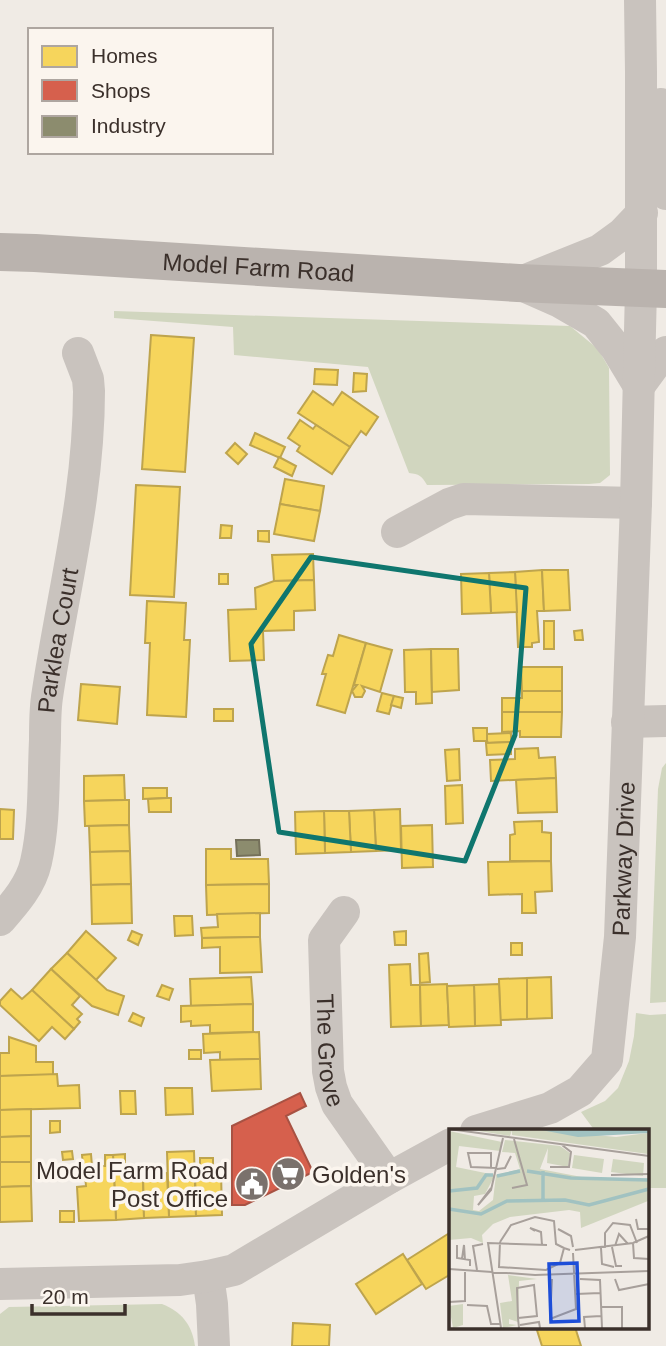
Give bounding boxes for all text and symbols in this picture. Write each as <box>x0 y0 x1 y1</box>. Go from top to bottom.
legend <box>28 28 273 154</box>
text: Homes <box>91 44 158 67</box>
text: Shops <box>91 79 151 102</box>
text: Industry <box>91 114 166 137</box>
street label: Model Farm Road <box>162 247 355 286</box>
street label: Parklea Court <box>32 565 83 714</box>
street label: Parkway Drive <box>607 781 639 937</box>
street label: The Grove <box>312 993 350 1110</box>
inset map <box>449 1129 648 1328</box>
supermarket icon: Golden's <box>269 1155 307 1193</box>
place label: Model Farm Road Post Office <box>36 1157 228 1212</box>
place label: Golden's <box>312 1161 406 1188</box>
public building icon: Model Farm Road Post Office <box>233 1165 271 1203</box>
scale bar <box>32 1272 124 1316</box>
text: 20 m <box>42 1285 89 1308</box>

